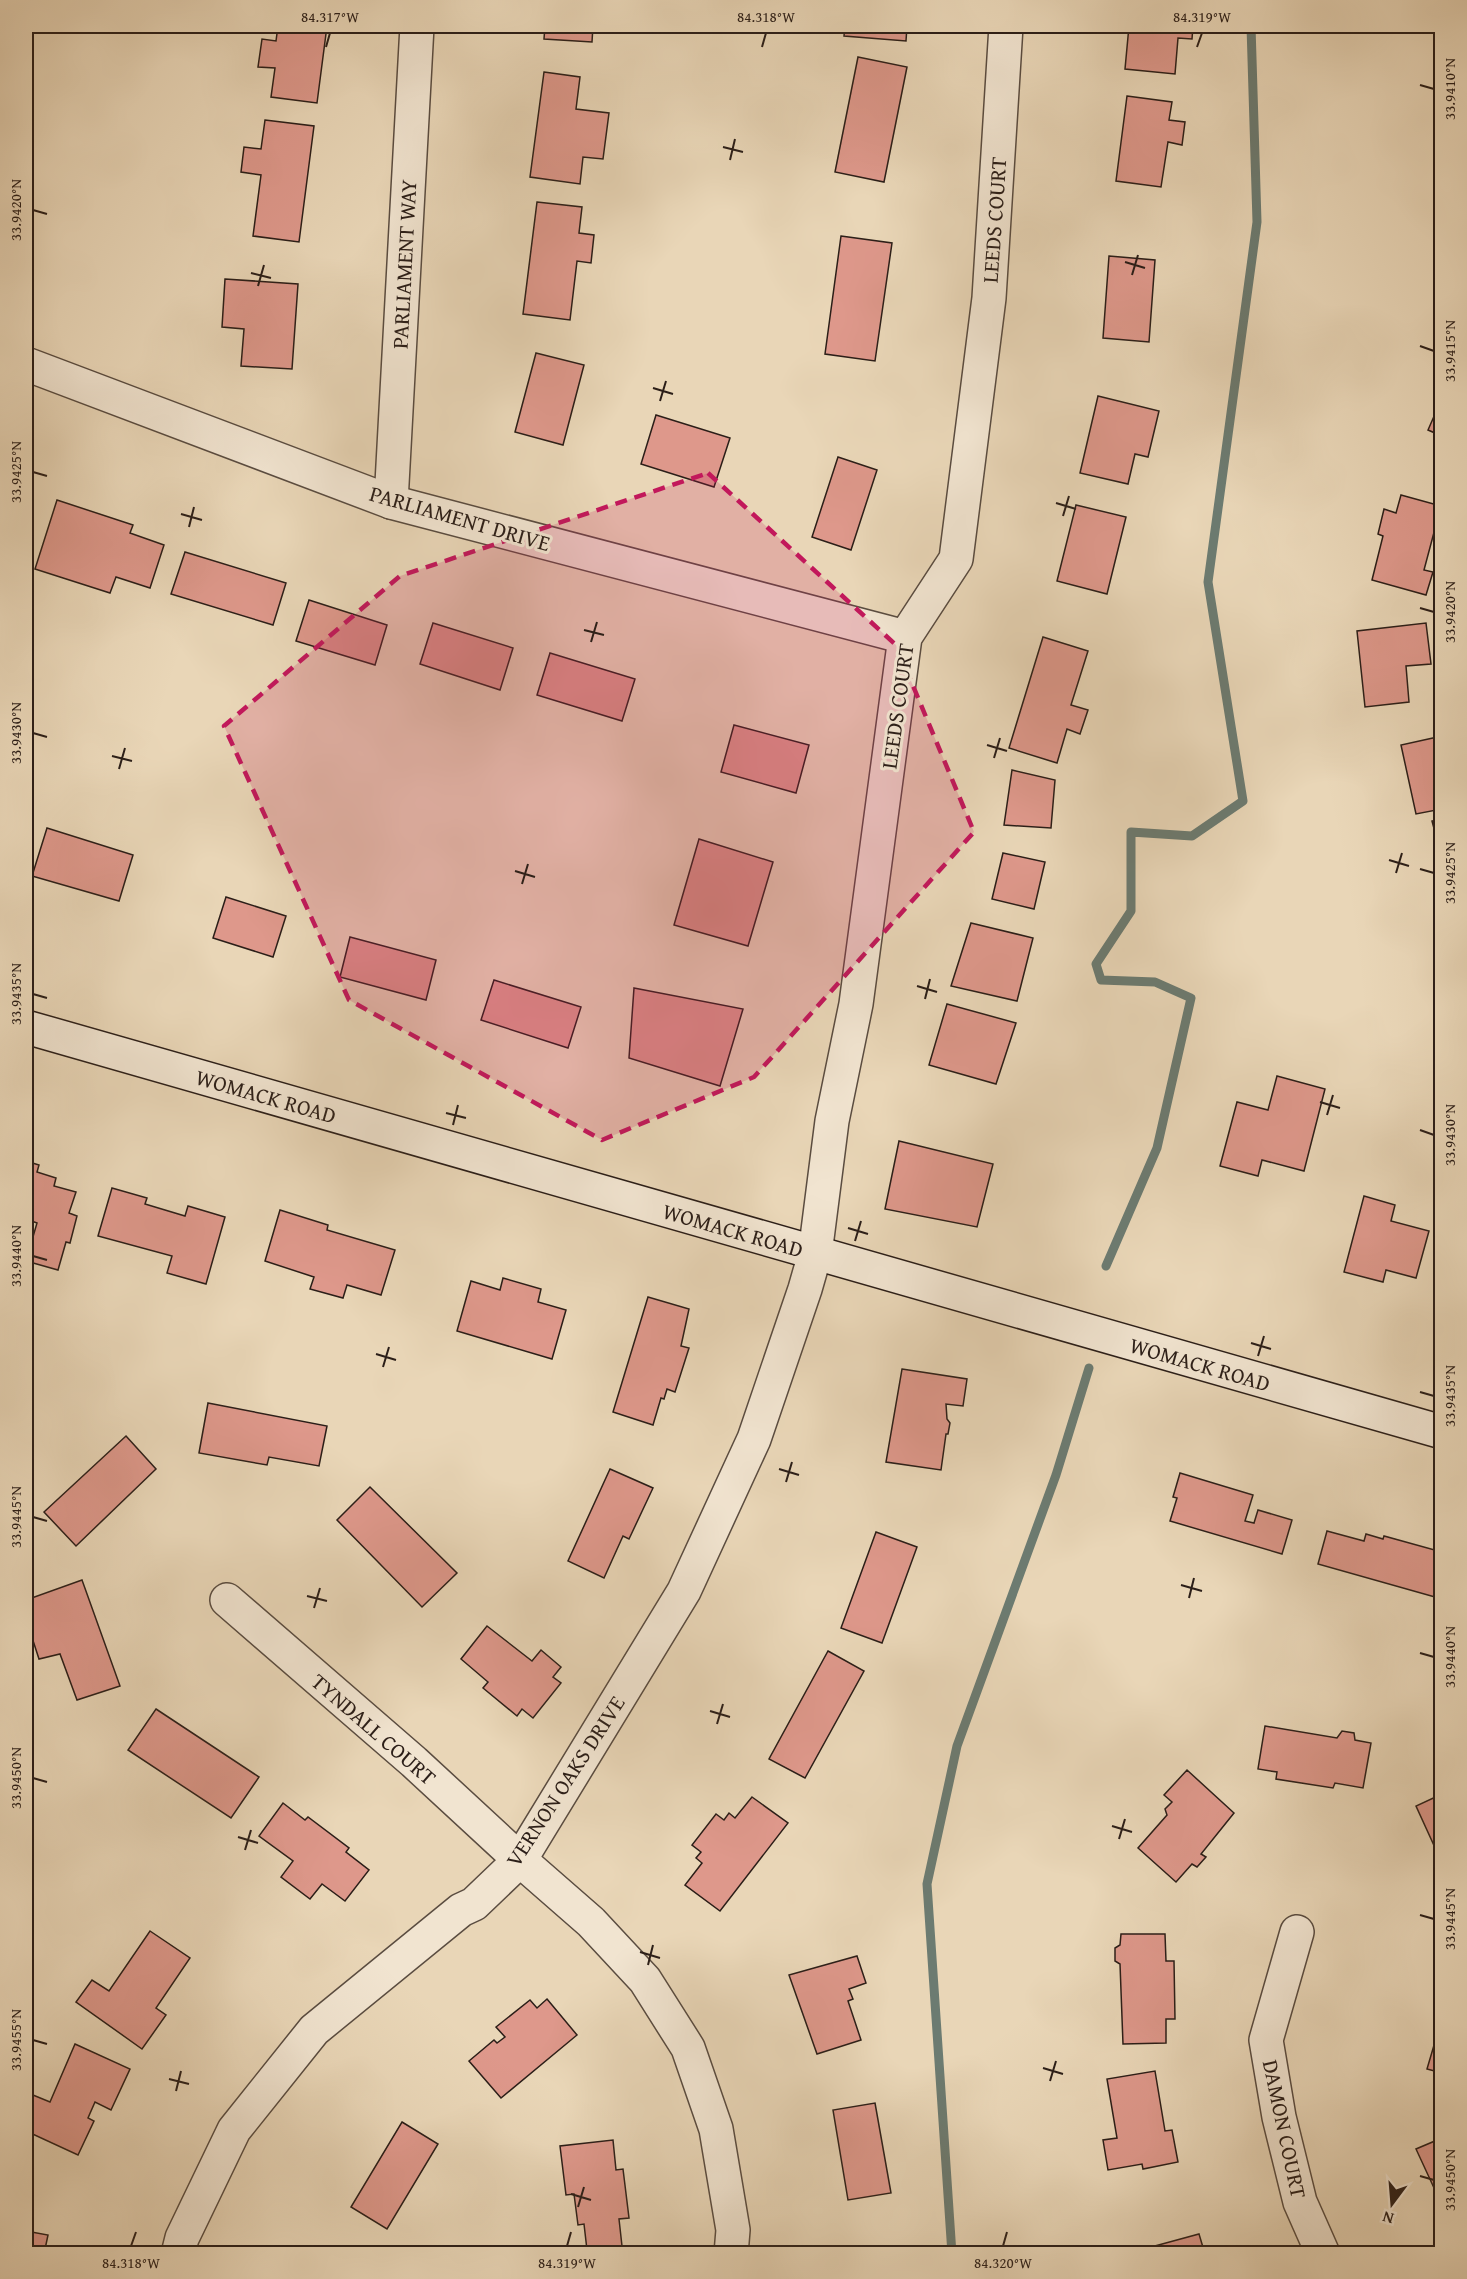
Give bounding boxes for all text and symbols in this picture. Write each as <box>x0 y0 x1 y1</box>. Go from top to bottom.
text: 84.317°W <box>301 6 359 27</box>
text: 84.318°W <box>737 6 795 27</box>
text: 84.319°W <box>1173 6 1231 27</box>
text: 33.9410°N <box>1439 58 1460 120</box>
street label: LEEDS COURT <box>974 156 1014 284</box>
street label: PARLIAMENT WAY <box>384 178 424 350</box>
text: 33.9420°N <box>5 179 26 241</box>
text: 33.9415°N <box>1439 320 1460 382</box>
text: 33.9425°N <box>5 441 26 503</box>
street label: PARLIAMENT DRIVE <box>366 477 554 559</box>
text: 33.9420°N <box>1439 581 1460 643</box>
street label: LEEDS COURT <box>872 641 922 771</box>
text: 33.9430°N <box>5 702 26 764</box>
text: 33.9425°N <box>1439 842 1460 904</box>
text: 33.9435°N <box>5 963 26 1025</box>
street label: WOMACK ROAD <box>192 1061 340 1131</box>
text: 33.9430°N <box>1439 1104 1460 1166</box>
street label: WOMACK ROAD <box>659 1195 807 1265</box>
text: 33.9440°N <box>5 1225 26 1287</box>
street label: WOMACK ROAD <box>1126 1329 1274 1399</box>
text: 33.9435°N <box>1439 1365 1460 1427</box>
text: 33.9445°N <box>5 1486 26 1548</box>
text: 33.9440°N <box>1439 1626 1460 1688</box>
street label: TYNDALL COURT <box>304 1666 444 1792</box>
street label: VERNON OAKS DRIVE <box>498 1689 632 1873</box>
text: 33.9450°N <box>5 1747 26 1809</box>
text: 33.9445°N <box>1439 1888 1460 1950</box>
text: 33.9455°N <box>5 2009 26 2071</box>
street label: DAMON COURT <box>1255 2057 1315 2201</box>
text: 33.9450°N <box>1439 2149 1460 2211</box>
north arrow <box>1362 2174 1422 2234</box>
text: N <box>1379 2205 1396 2231</box>
text: 84.318°W <box>102 2252 160 2273</box>
text: 84.319°W <box>538 2252 596 2273</box>
text: 84.320°W <box>974 2252 1032 2273</box>

